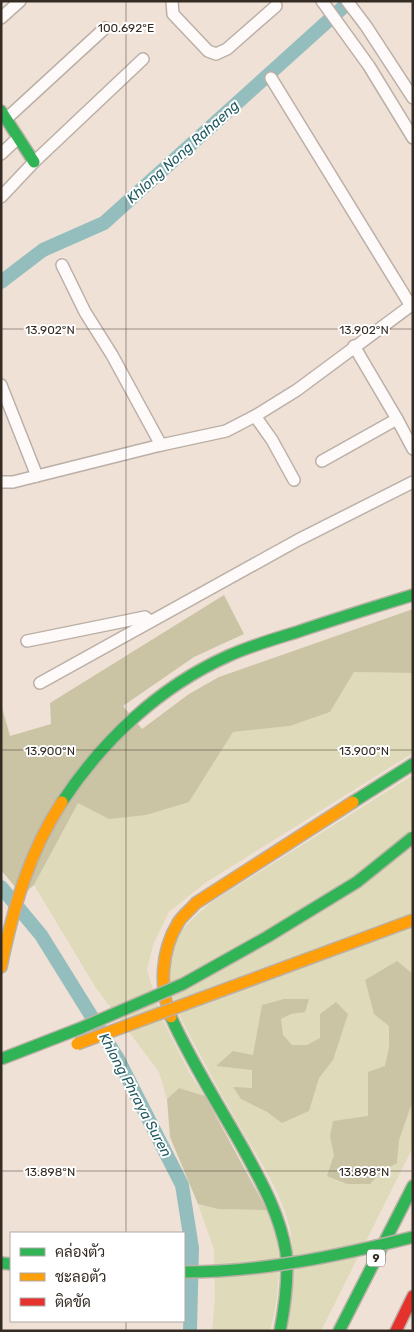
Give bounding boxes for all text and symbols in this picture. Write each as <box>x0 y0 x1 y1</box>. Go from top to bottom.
text: 100.692°E <box>98 21 154 35</box>
water label: Khlong Nong Rahaeng <box>123 97 243 207</box>
text: 13.902°N <box>25 323 75 337</box>
text: 13.902°N <box>339 323 389 337</box>
text: 13.900°N <box>25 744 75 758</box>
text: 13.900°N <box>339 744 389 758</box>
water label: Khlong Phraya Suren <box>95 1030 175 1160</box>
text: 13.898°N <box>25 1165 75 1179</box>
text: 13.898°N <box>339 1165 389 1179</box>
legend <box>10 1232 185 1322</box>
text: คล่องตัว <box>55 1242 105 1261</box>
road number: 9 <box>367 1250 385 1266</box>
text: ชะลอตัว <box>55 1268 106 1286</box>
text: ติดขัด <box>55 1293 91 1311</box>

